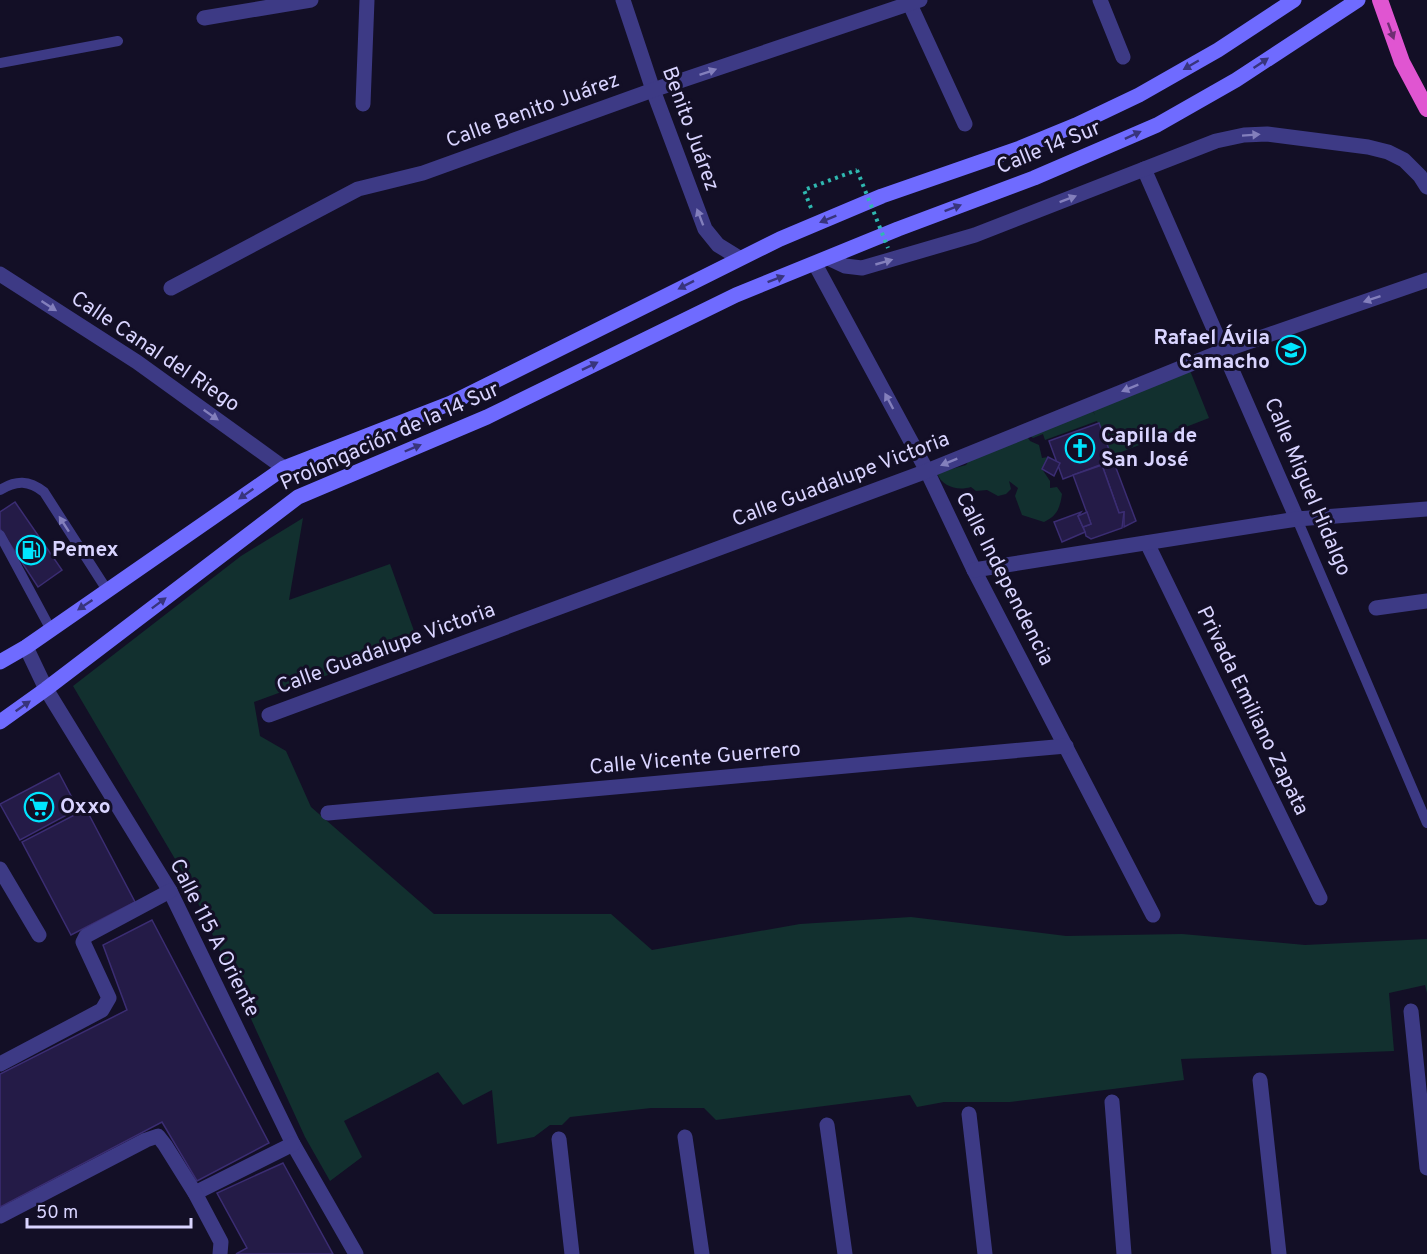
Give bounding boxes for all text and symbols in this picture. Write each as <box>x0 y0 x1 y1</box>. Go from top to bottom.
one-way arrow <box>1387 22 1397 40</box>
one-way arrow <box>1253 58 1269 69</box>
one-way arrow <box>1182 60 1199 70</box>
street label: Benito Juárez <box>655 63 725 195</box>
one-way arrow <box>699 66 717 76</box>
street label: Calle Benito Juárez <box>443 67 623 155</box>
street label: Calle 14 Sur <box>993 115 1105 181</box>
one-way arrow <box>1125 130 1143 140</box>
one-way arrow <box>1242 130 1261 139</box>
one-way arrow <box>1059 194 1077 203</box>
one-way arrow <box>944 203 962 213</box>
one-way arrow <box>695 208 704 226</box>
one-way arrow <box>818 214 836 224</box>
one-way arrow <box>875 257 893 266</box>
one-way arrow <box>767 273 785 283</box>
one-way arrow <box>678 280 695 289</box>
street label: Calle Canal del Riego <box>65 285 245 419</box>
one-way arrow <box>1363 295 1381 304</box>
one-way arrow <box>41 300 57 311</box>
place label: Rafael Ávila Camacho <box>1153 324 1270 376</box>
school or university icon: Rafael Ávila Camacho <box>1275 334 1307 366</box>
one-way arrow <box>582 362 599 371</box>
street label: Prolongación de la 14 Sur <box>276 376 504 498</box>
one-way arrow <box>1120 383 1138 393</box>
one-way arrow <box>884 392 894 409</box>
street label: Calle Miguel Hidalgo <box>1257 394 1357 580</box>
one-way arrow <box>202 409 218 421</box>
place label: Capilla de San José <box>1101 423 1197 474</box>
street label: Calle Guadalupe Victoria <box>728 426 954 534</box>
church icon: Capilla de San José <box>1064 432 1096 464</box>
one-way arrow <box>405 443 423 453</box>
one-way arrow <box>940 458 958 467</box>
one-way arrow <box>238 488 254 499</box>
street label: Calle Independencia <box>949 488 1059 670</box>
one-way arrow <box>59 515 70 532</box>
fuel station icon: Pemex <box>15 534 47 566</box>
place label: Pemex <box>52 537 119 564</box>
one-way arrow <box>152 597 167 609</box>
street label: Calle Guadalupe Victoria <box>273 597 499 701</box>
one-way arrow <box>78 599 94 611</box>
street label: Privada Emiliano Zapata <box>1190 602 1314 820</box>
one-way arrow <box>15 700 31 712</box>
street label: Calle Vicente Guerrero <box>588 736 802 782</box>
supermarket icon: Oxxo <box>23 791 55 823</box>
place label: Oxxo <box>60 794 111 821</box>
street label: Calle 115 A Oriente <box>162 854 266 1022</box>
scale bar <box>27 1191 190 1229</box>
text: 50 m <box>36 1202 78 1225</box>

